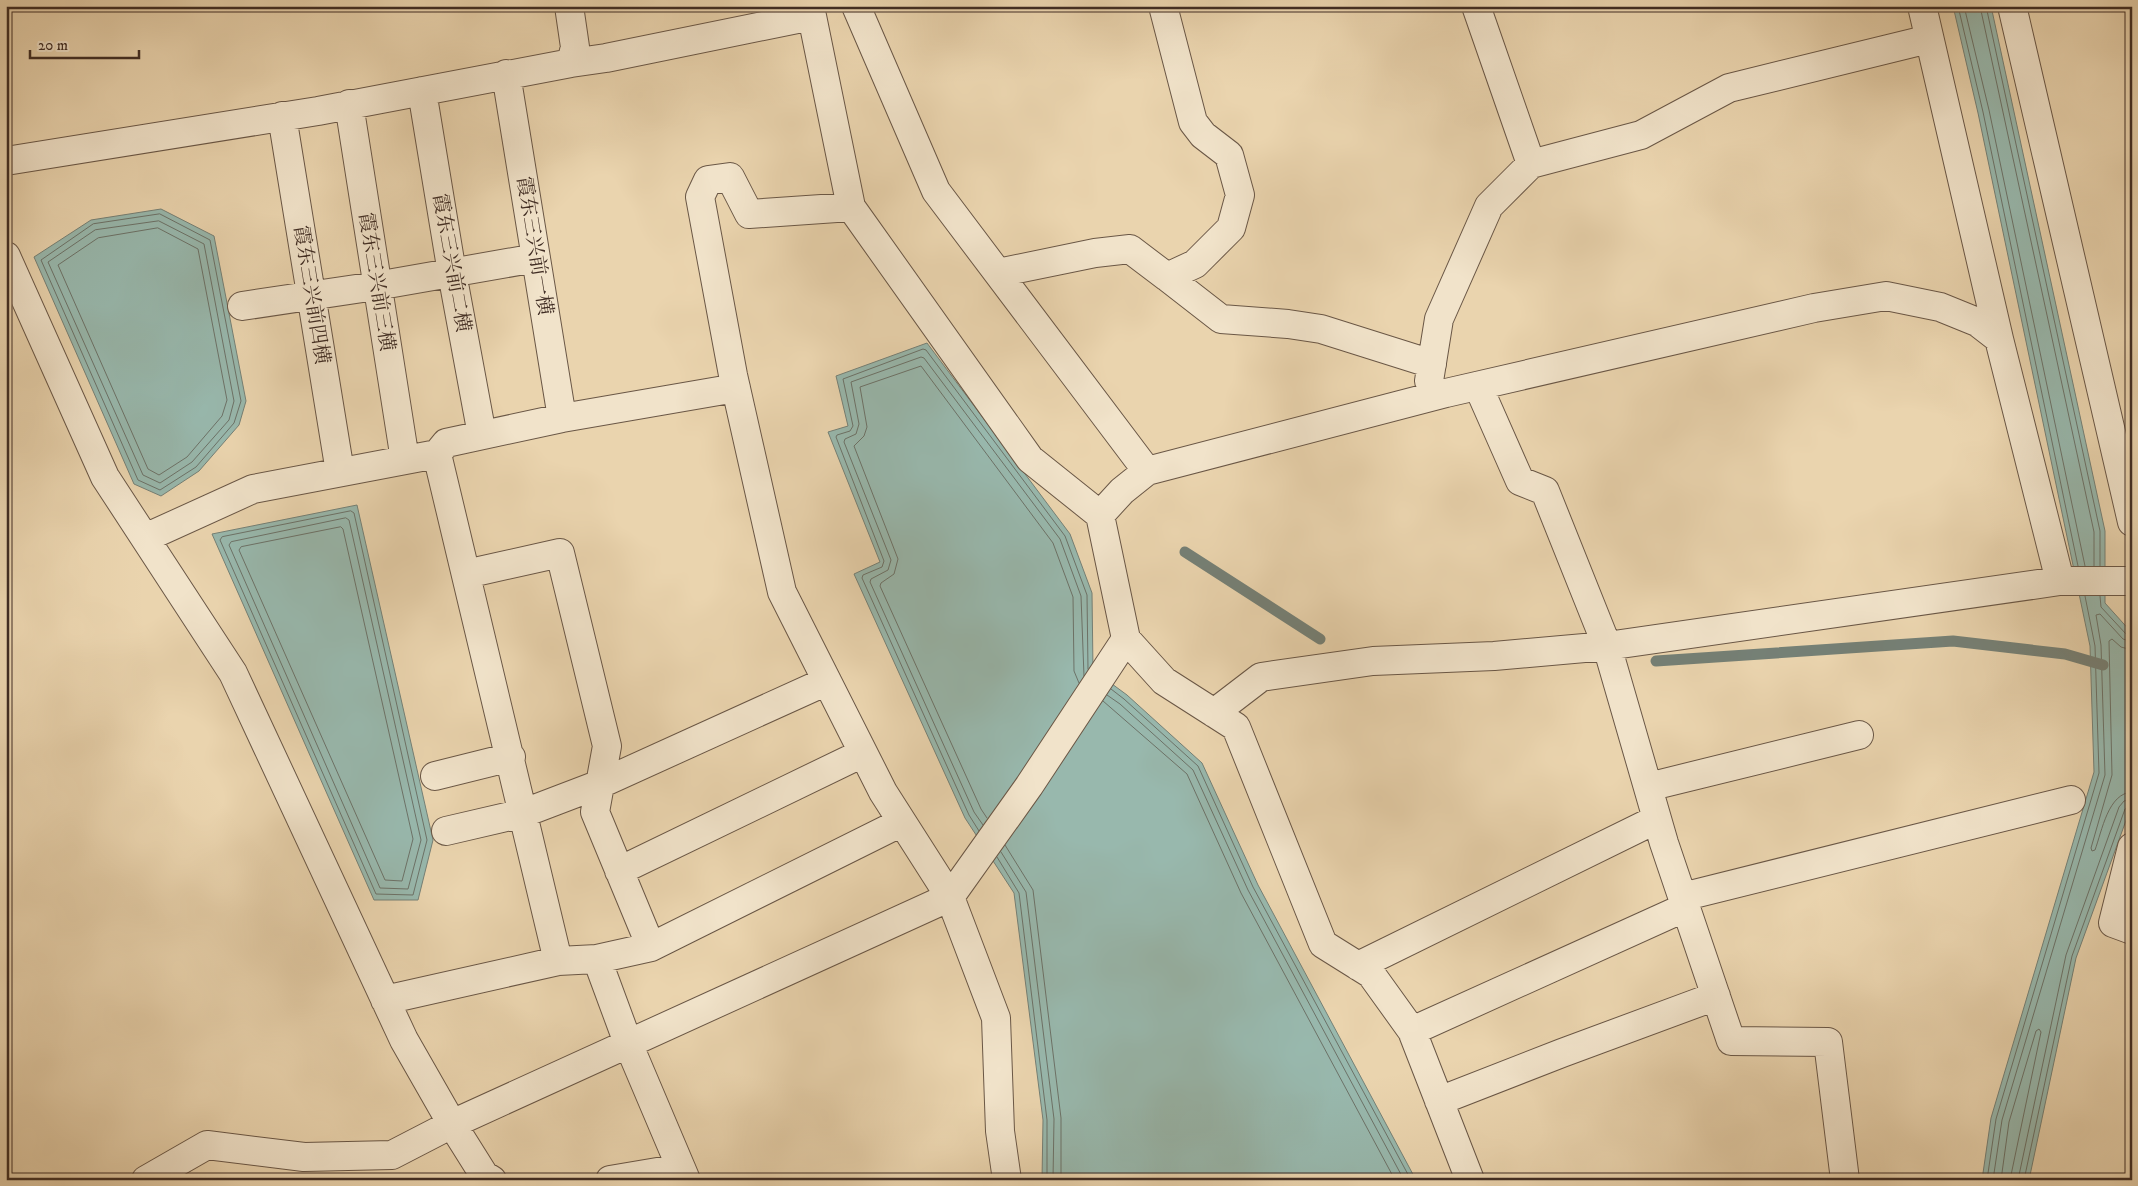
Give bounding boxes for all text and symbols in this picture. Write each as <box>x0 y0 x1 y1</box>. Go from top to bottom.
scale bar <box>30 28 139 60</box>
text: 20 m <box>38 36 68 55</box>
street label: 霞东三兴前一横 <box>511 175 557 317</box>
street label: 霞东三兴前二横 <box>427 192 475 334</box>
street label: 霞东三兴前三横 <box>353 211 399 353</box>
street label: 霞东三兴前四横 <box>288 224 334 366</box>

